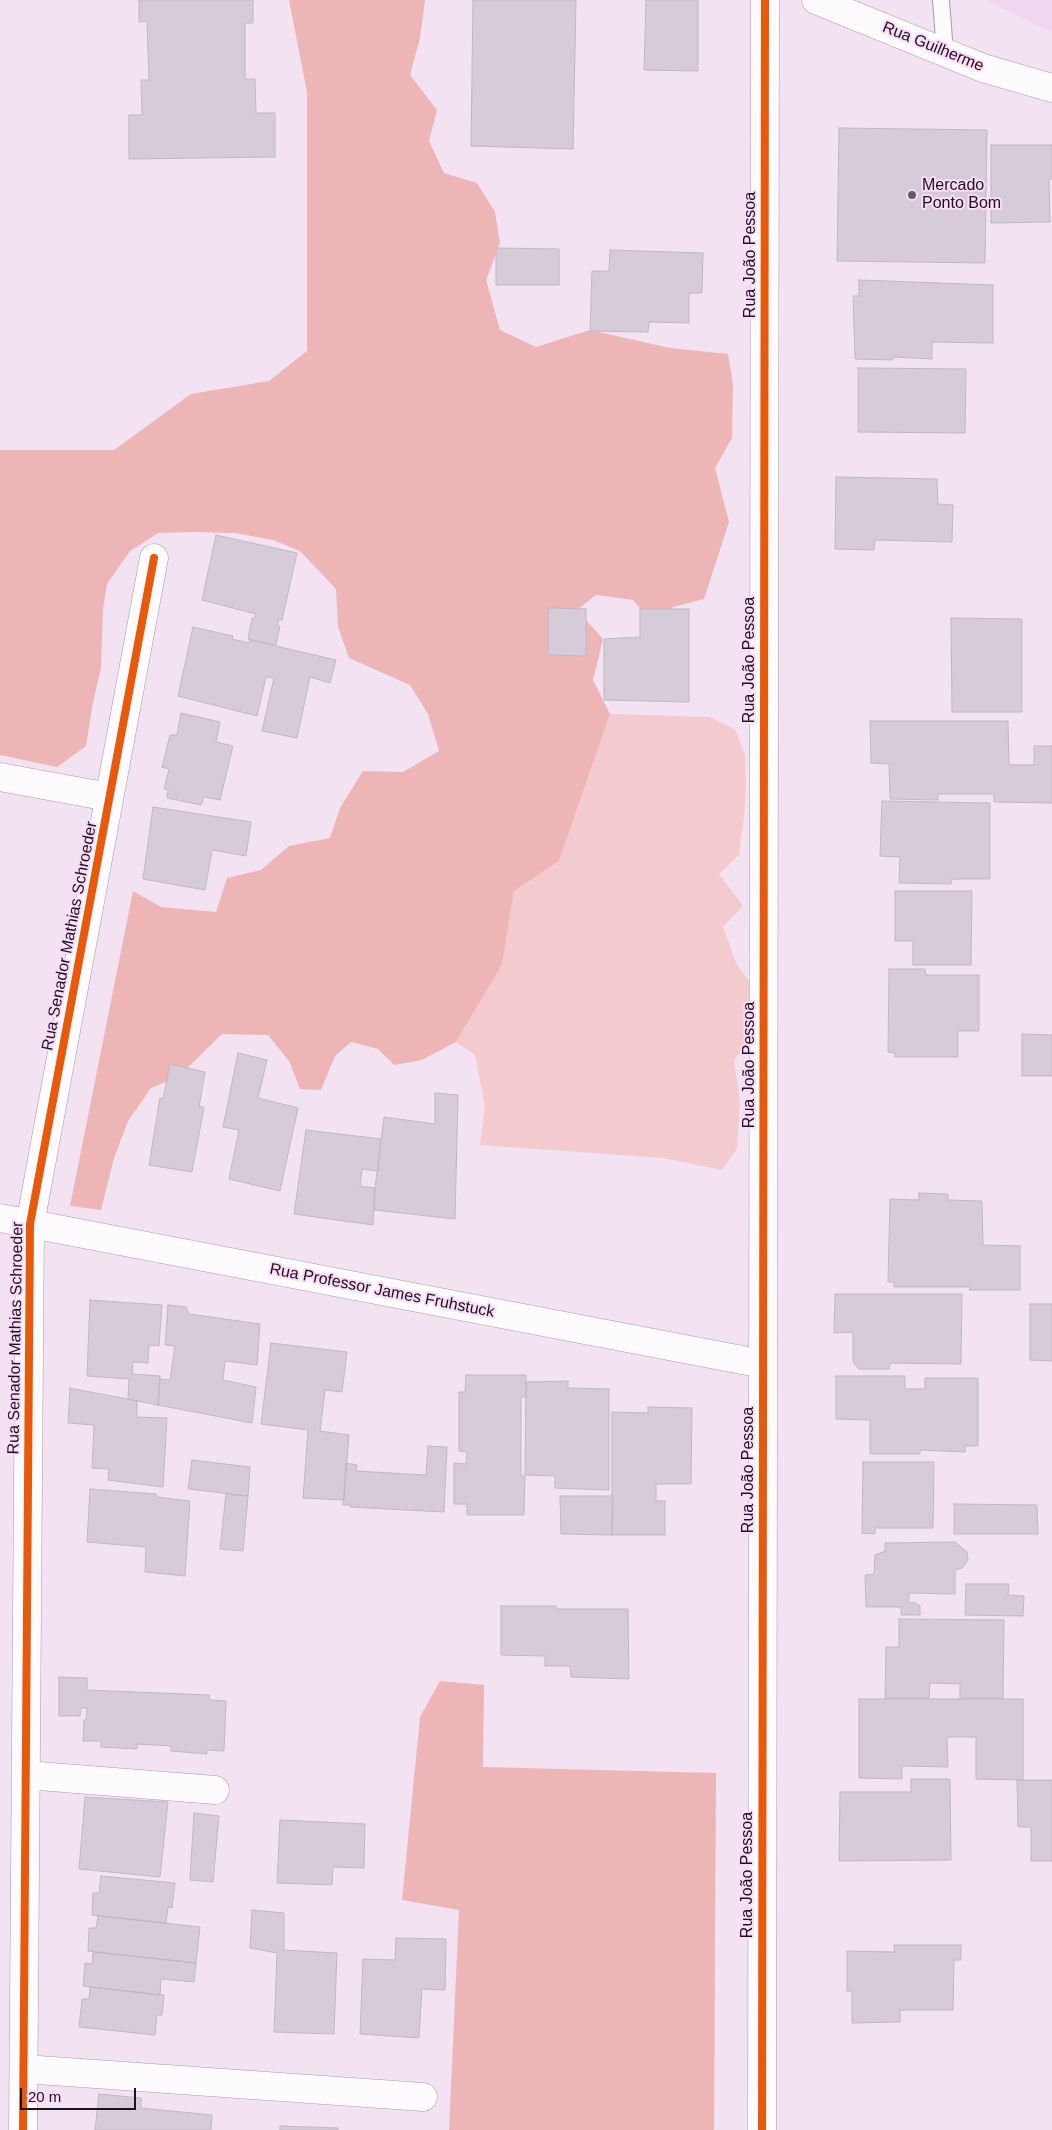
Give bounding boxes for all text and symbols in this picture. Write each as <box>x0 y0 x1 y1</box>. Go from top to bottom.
street label: Rua Guilherme <box>880 18 986 76</box>
place label: Mercado Ponto Bom <box>922 176 1001 214</box>
marker: Mercado Ponto Bom <box>906 189 918 201</box>
street label: Rua João Pessoa <box>741 192 761 318</box>
street label: Rua João Pessoa <box>740 597 760 723</box>
street label: Rua Senador Mathias Schroeder <box>38 820 102 1052</box>
street label: Rua João Pessoa <box>740 1002 760 1128</box>
street label: Rua Senador Mathias Schroeder <box>4 1221 28 1455</box>
street label: Rua Professor James Fruhstuck <box>268 1260 496 1322</box>
street label: Rua João Pessoa <box>739 1407 759 1533</box>
street label: Rua João Pessoa <box>738 1812 758 1938</box>
scale bar <box>22 2078 139 2110</box>
text: 20 m <box>28 2088 61 2105</box>

